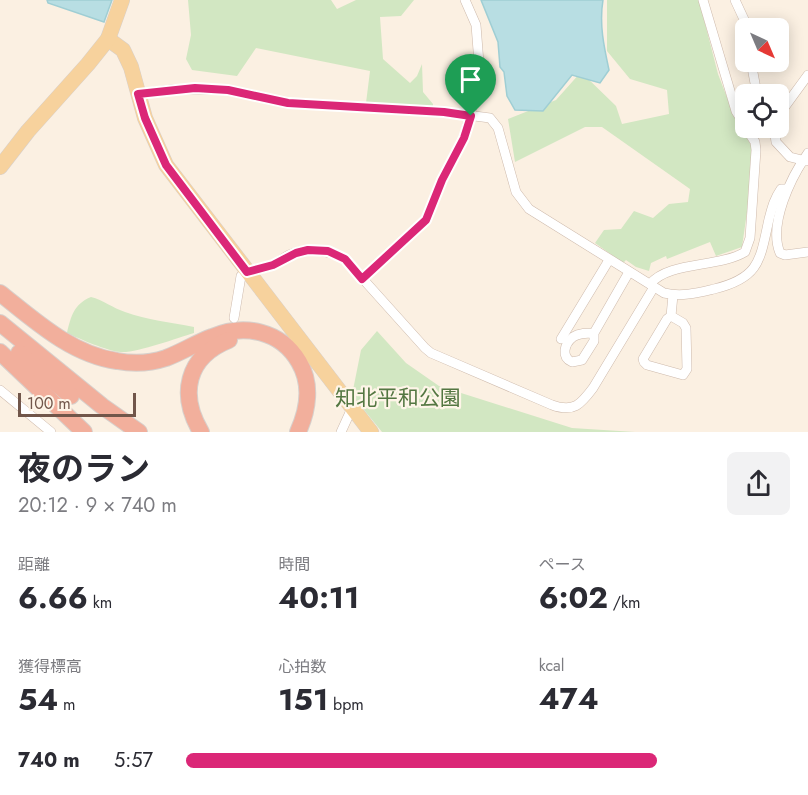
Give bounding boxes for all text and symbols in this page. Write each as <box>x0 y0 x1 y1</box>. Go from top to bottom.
north arrow <box>735 18 789 72</box>
map controls <box>735 18 789 138</box>
pin <box>445 54 496 116</box>
icon: arrive <box>454 63 487 96</box>
button: locate <box>735 84 789 138</box>
park label: 知北平和公園 <box>335 383 461 413</box>
scale bar <box>18 390 136 418</box>
text: 100 m <box>27 392 71 415</box>
text: 夜のラン <box>18 445 150 492</box>
button: share <box>727 452 790 515</box>
text: 20:12 · 9 × 740 m <box>18 491 177 520</box>
text: 距離 <box>18 553 50 576</box>
text: 時間 <box>278 553 310 576</box>
text: ペース <box>539 553 586 576</box>
text: 6.66 <box>18 576 88 619</box>
text: 40:11 <box>278 576 359 619</box>
text: 6:02 <box>539 576 608 619</box>
text: km <box>88 591 112 614</box>
text: /km <box>608 591 641 614</box>
text: kcal <box>539 654 564 677</box>
text: 獲得標高 <box>18 655 82 678</box>
text: 心拍数 <box>278 655 326 678</box>
text: 474 <box>539 677 599 720</box>
text: 54 <box>18 678 58 721</box>
text: 151 <box>278 678 328 721</box>
text: m <box>58 693 76 716</box>
text: bpm <box>328 693 364 716</box>
text: 740 m <box>18 746 80 775</box>
text: 5:57 <box>114 746 153 775</box>

